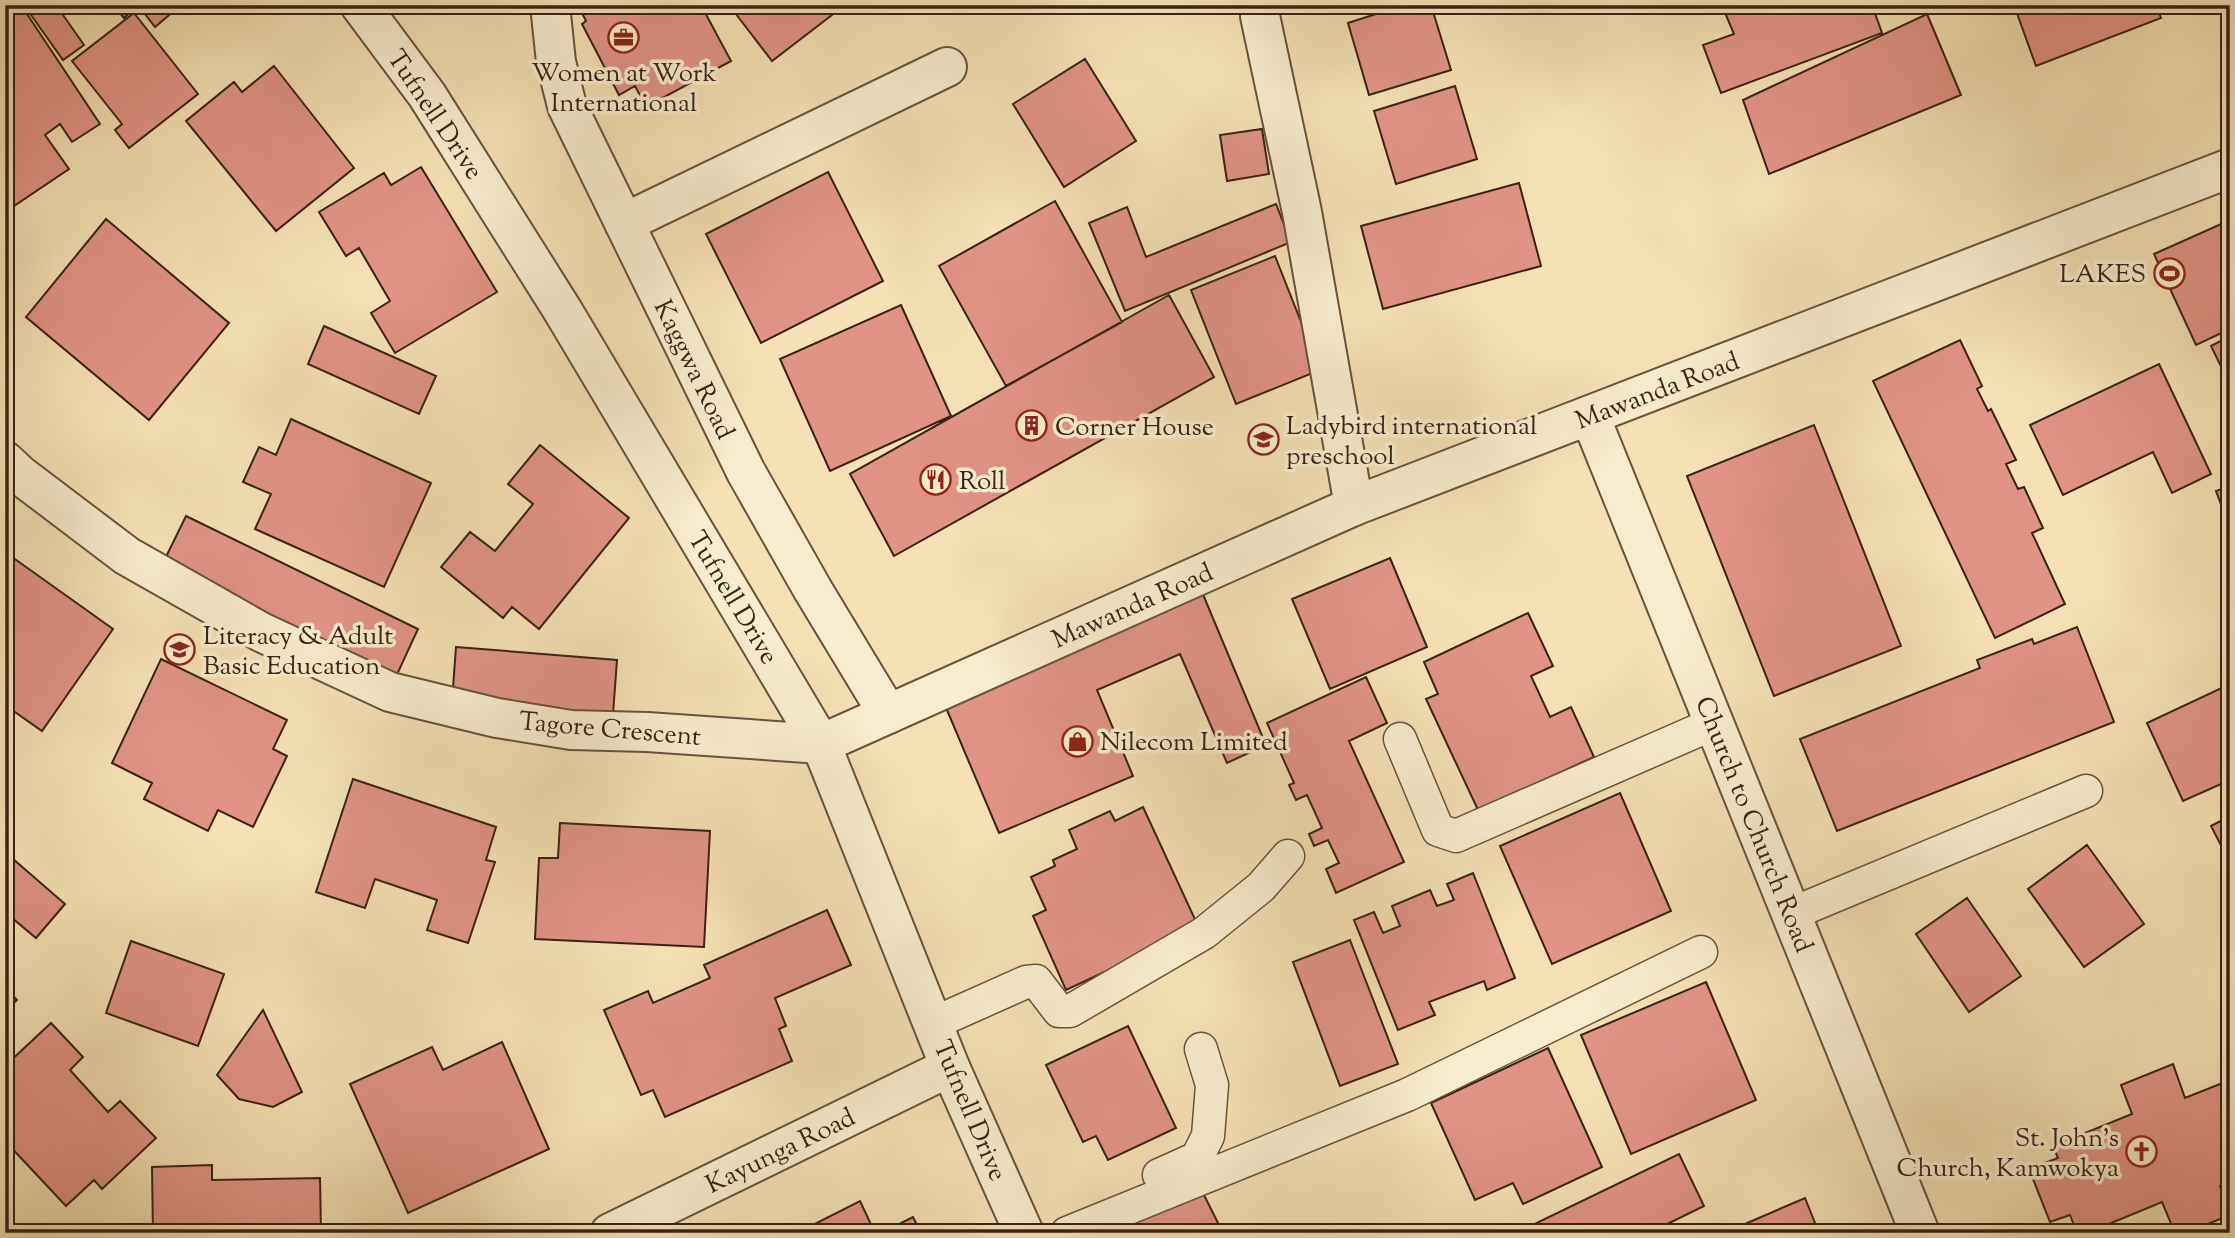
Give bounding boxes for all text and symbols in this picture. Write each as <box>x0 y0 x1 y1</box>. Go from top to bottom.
office icon: Women at Work International <box>607 20 641 54</box>
street label: Tufnell Drive <box>377 43 491 188</box>
place label: Women at Work International <box>531 56 717 123</box>
sports icon: LAKES <box>2152 256 2186 290</box>
place label: LAKES <box>2059 257 2146 294</box>
street label: Kaggwa Road <box>643 294 743 446</box>
street label: Mawanda Road <box>1571 344 1745 441</box>
building icon: Corner House <box>1015 409 1049 443</box>
place label: Ladybird international preschool <box>1286 409 1537 476</box>
place label: Corner House <box>1055 410 1214 447</box>
school or university icon: Ladybird international preschool <box>1246 423 1280 457</box>
restaurant icon: Roll <box>919 463 953 497</box>
place label: Roll <box>959 464 1006 501</box>
street label: Tufnell Drive <box>677 525 786 672</box>
street label: Mawanda Road <box>1047 555 1220 659</box>
place label: Literacy & Adult Basic Education <box>203 619 393 686</box>
school or university icon: Literacy & Adult Basic Education <box>163 633 197 667</box>
street label: Church to Church Road <box>1684 691 1821 959</box>
street label: Tagore Crescent <box>517 704 702 757</box>
shop icon: Nilecom Limited <box>1060 724 1094 758</box>
place label: Nilecom Limited <box>1100 725 1288 762</box>
street label: Tufnell Drive <box>922 1035 1015 1187</box>
street label: Kayunga Road <box>700 1100 862 1204</box>
place label: St. John's Church, Kamwokya <box>1896 1121 2119 1188</box>
church icon: St. John's Church, Kamwokya <box>2125 1135 2159 1169</box>

